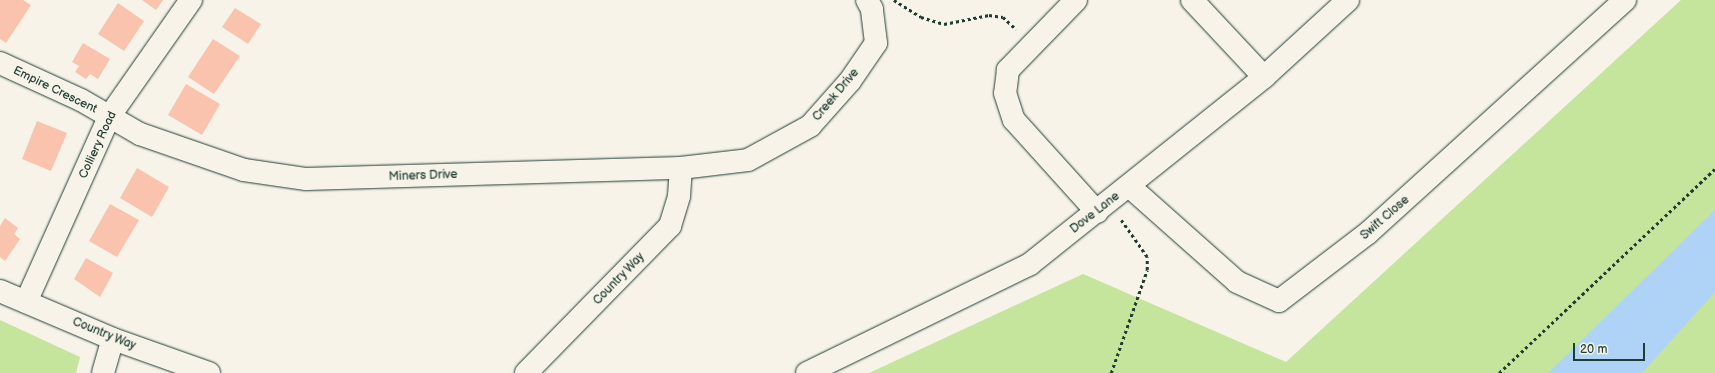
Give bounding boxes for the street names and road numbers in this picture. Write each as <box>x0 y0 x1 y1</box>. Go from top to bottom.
street label: Empire Crescent <box>11 63 99 117</box>
street label: Creek Drive <box>810 66 862 124</box>
street label: Colliery Road <box>76 109 120 181</box>
street label: Miners Drive <box>388 168 458 184</box>
street label: Dove Lane <box>1068 189 1122 237</box>
street label: Swift Close <box>1358 193 1412 243</box>
street label: Country Way <box>590 249 648 309</box>
street label: Country Way <box>70 315 138 353</box>

